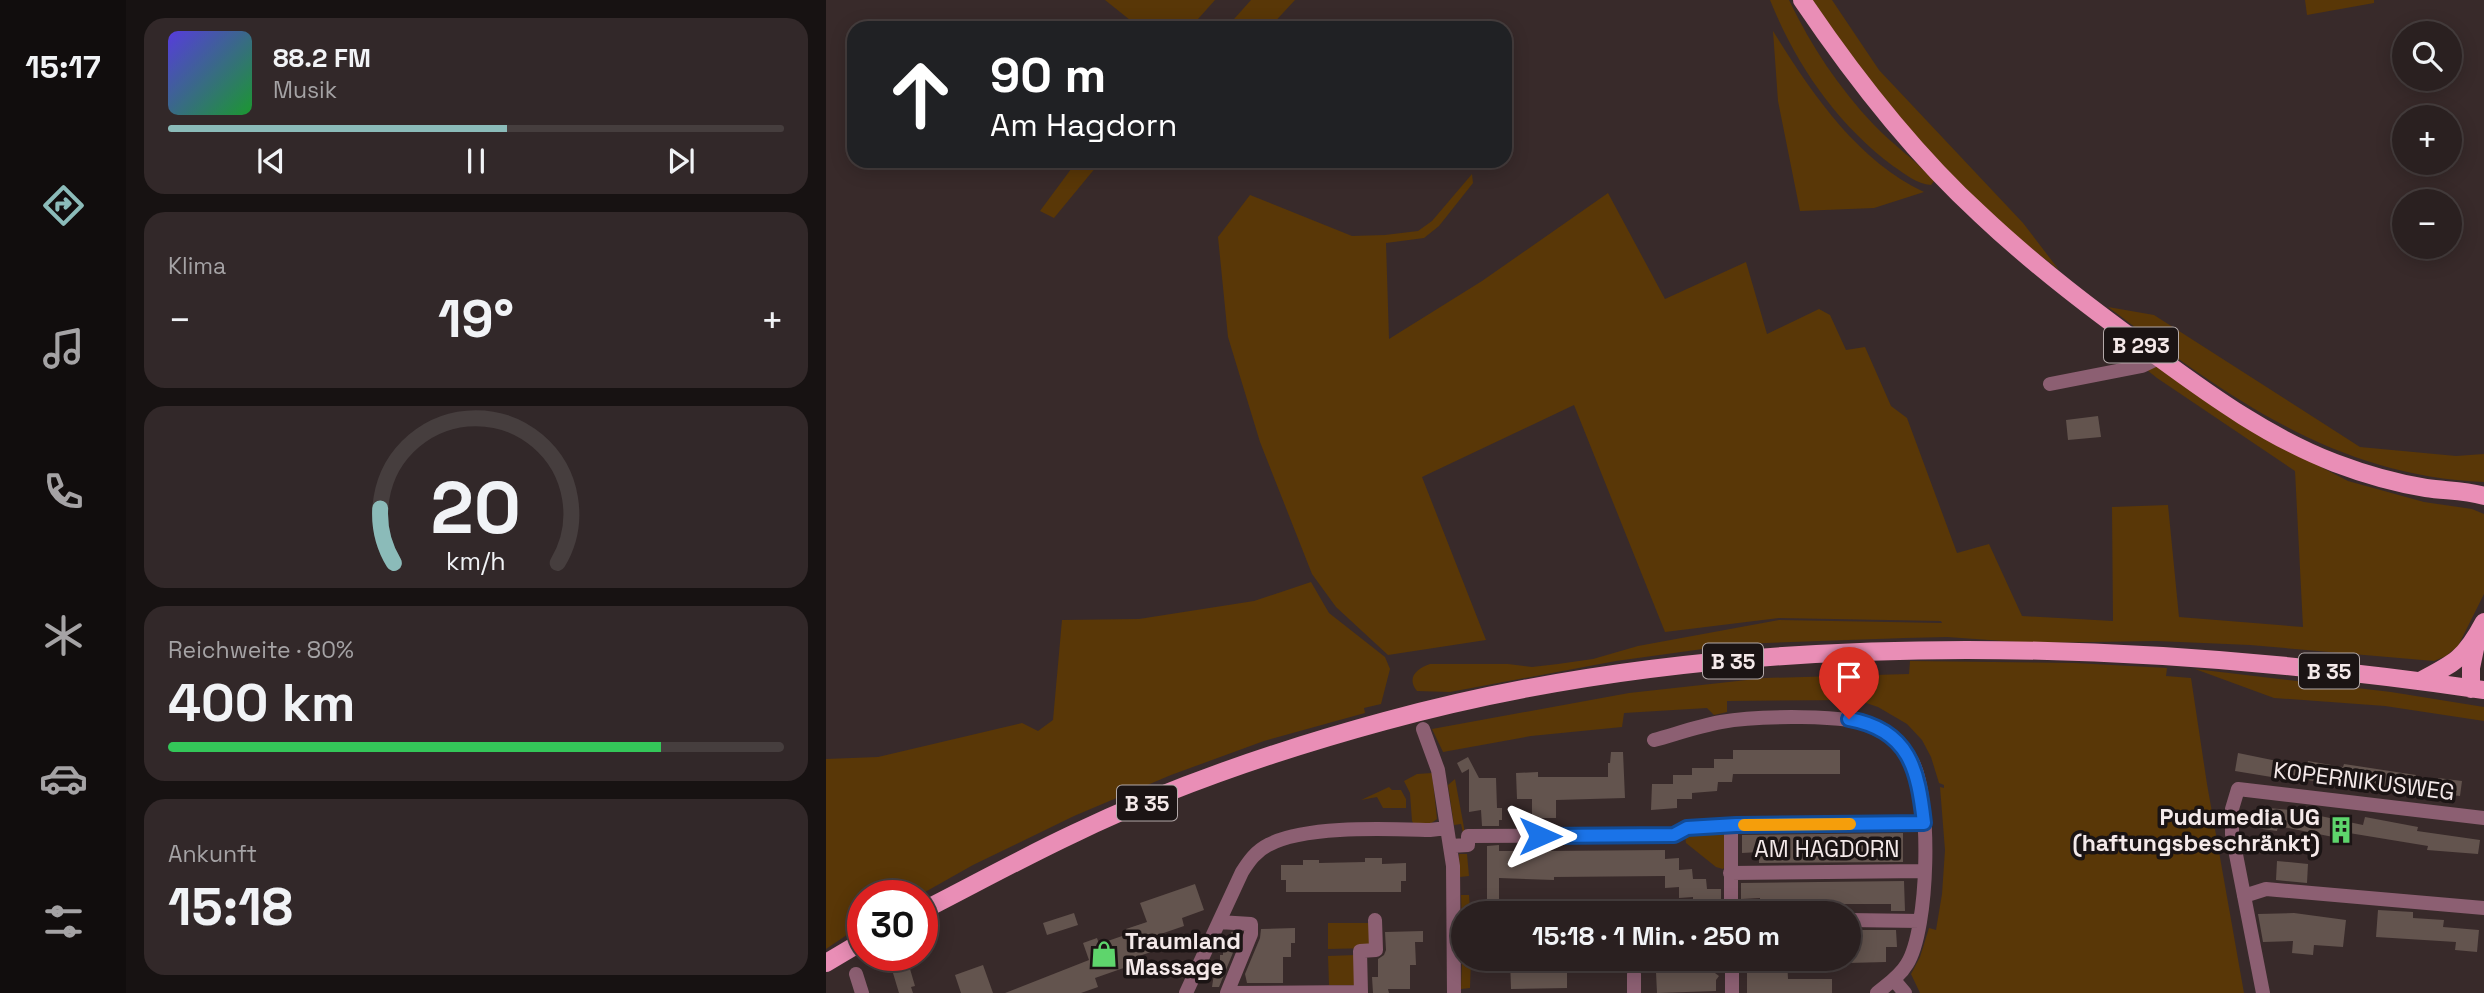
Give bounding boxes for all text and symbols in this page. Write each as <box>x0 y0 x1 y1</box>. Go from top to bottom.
map controls <box>2392 21 2462 259</box>
button: search <box>2392 21 2462 91</box>
text: 88.2 FM <box>273 41 371 75</box>
text: 90 m <box>990 44 1106 106</box>
text: 15:17 <box>25 47 101 87</box>
icon: ahead <box>875 49 966 140</box>
text: Musik <box>273 75 337 105</box>
text: Am Hagdorn <box>990 105 1177 145</box>
button: + <box>2392 105 2462 175</box>
icon: previous <box>252 142 290 180</box>
icon: pause <box>457 142 495 180</box>
icon: next <box>662 142 700 180</box>
icon: directions <box>39 181 88 230</box>
button: − <box>2392 189 2462 259</box>
text: Klima <box>168 251 226 281</box>
text: 19° <box>438 286 514 352</box>
text: − <box>168 296 192 344</box>
text: + <box>760 296 784 344</box>
icon: music <box>39 324 88 373</box>
road number: B 293 <box>2104 328 2178 362</box>
text: 20 <box>431 461 521 554</box>
icon: phone <box>39 467 88 516</box>
text: km/h <box>446 544 506 576</box>
icon: climate <box>39 611 88 660</box>
text: Reichweite · 80% <box>168 635 354 665</box>
road number: B 35 <box>1703 644 1763 678</box>
pin <box>1819 647 1879 719</box>
road number: B 35 <box>2299 654 2359 688</box>
icon: arrive <box>1830 658 1868 696</box>
text: 400 km <box>168 670 355 736</box>
icon: car <box>39 754 88 803</box>
street label: KOPERNIKUSWEG <box>2272 755 2456 807</box>
road number: B 35 <box>1117 786 1177 820</box>
position arrow <box>1503 799 1577 873</box>
place label: Pudumedia UG (haftungsbeschränkt) <box>2072 802 2320 858</box>
building icon: Pudumedia UG (haftungsbeschränkt) <box>2326 815 2356 845</box>
street label: AM HAGDORN <box>1754 834 1900 864</box>
text: Ankunft <box>168 839 257 869</box>
text: 15:18 <box>168 874 293 940</box>
speed limit sign: 30 <box>847 880 938 971</box>
icon: filters <box>39 897 88 946</box>
text: 15:18 · 1 Min. · 250 m <box>1532 919 1780 953</box>
place label: Traumland Massage <box>1125 926 1241 982</box>
shop icon: Traumland Massage <box>1089 939 1119 969</box>

